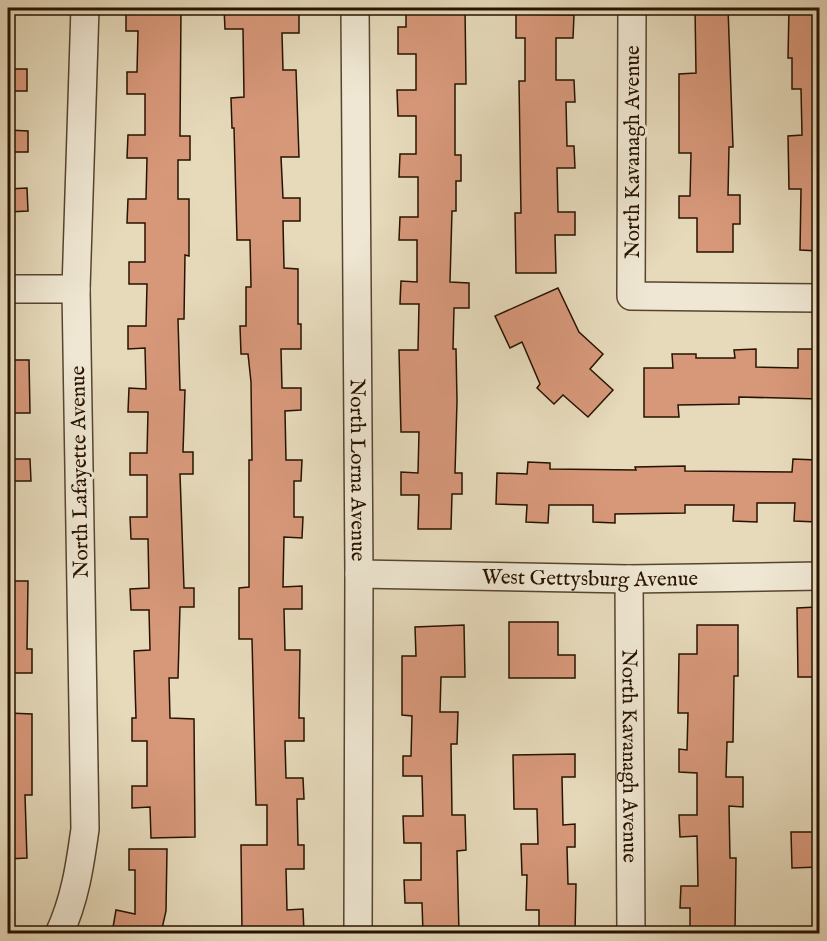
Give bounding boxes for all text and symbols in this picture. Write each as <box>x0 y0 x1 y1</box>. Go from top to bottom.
street label: North Kavanagh Avenue <box>620 45 647 259</box>
street label: North Lafayette Avenue <box>65 365 96 578</box>
street label: North Lorna Avenue <box>343 379 371 562</box>
street label: West Gettysburg Avenue <box>482 564 699 594</box>
street label: North Kavanagh Avenue <box>614 649 643 863</box>

